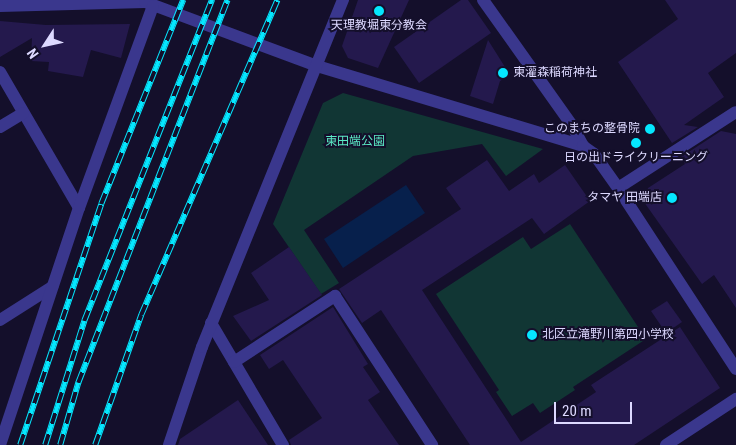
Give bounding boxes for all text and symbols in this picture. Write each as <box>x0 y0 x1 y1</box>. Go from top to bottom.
marker: 天理教堀東分教会 <box>373 5 385 17</box>
place label: 天理教堀東分教会 <box>331 19 427 33</box>
north arrow <box>20 20 70 70</box>
text: N <box>24 46 42 62</box>
place label: 東灌森稲荷神社 <box>513 66 597 80</box>
marker: 東灌森稲荷神社 <box>497 67 509 79</box>
place label: このまちの整骨院 <box>544 122 640 136</box>
marker: このまちの整骨院 <box>644 123 656 135</box>
park label: 東田端公園 <box>325 135 385 149</box>
marker: 日の出ドライクリーニング <box>630 137 642 149</box>
place label: 日の出ドライクリーニング <box>564 151 708 165</box>
place label: タマヤ 田端店 <box>587 191 662 205</box>
marker: タマヤ 田端店 <box>666 192 678 204</box>
place label: 北区立滝野川第四小学校 <box>542 328 674 342</box>
marker: 北区立滝野川第四小学校 <box>526 329 538 341</box>
scale bar <box>556 392 634 424</box>
text: 20 m <box>562 402 592 420</box>

